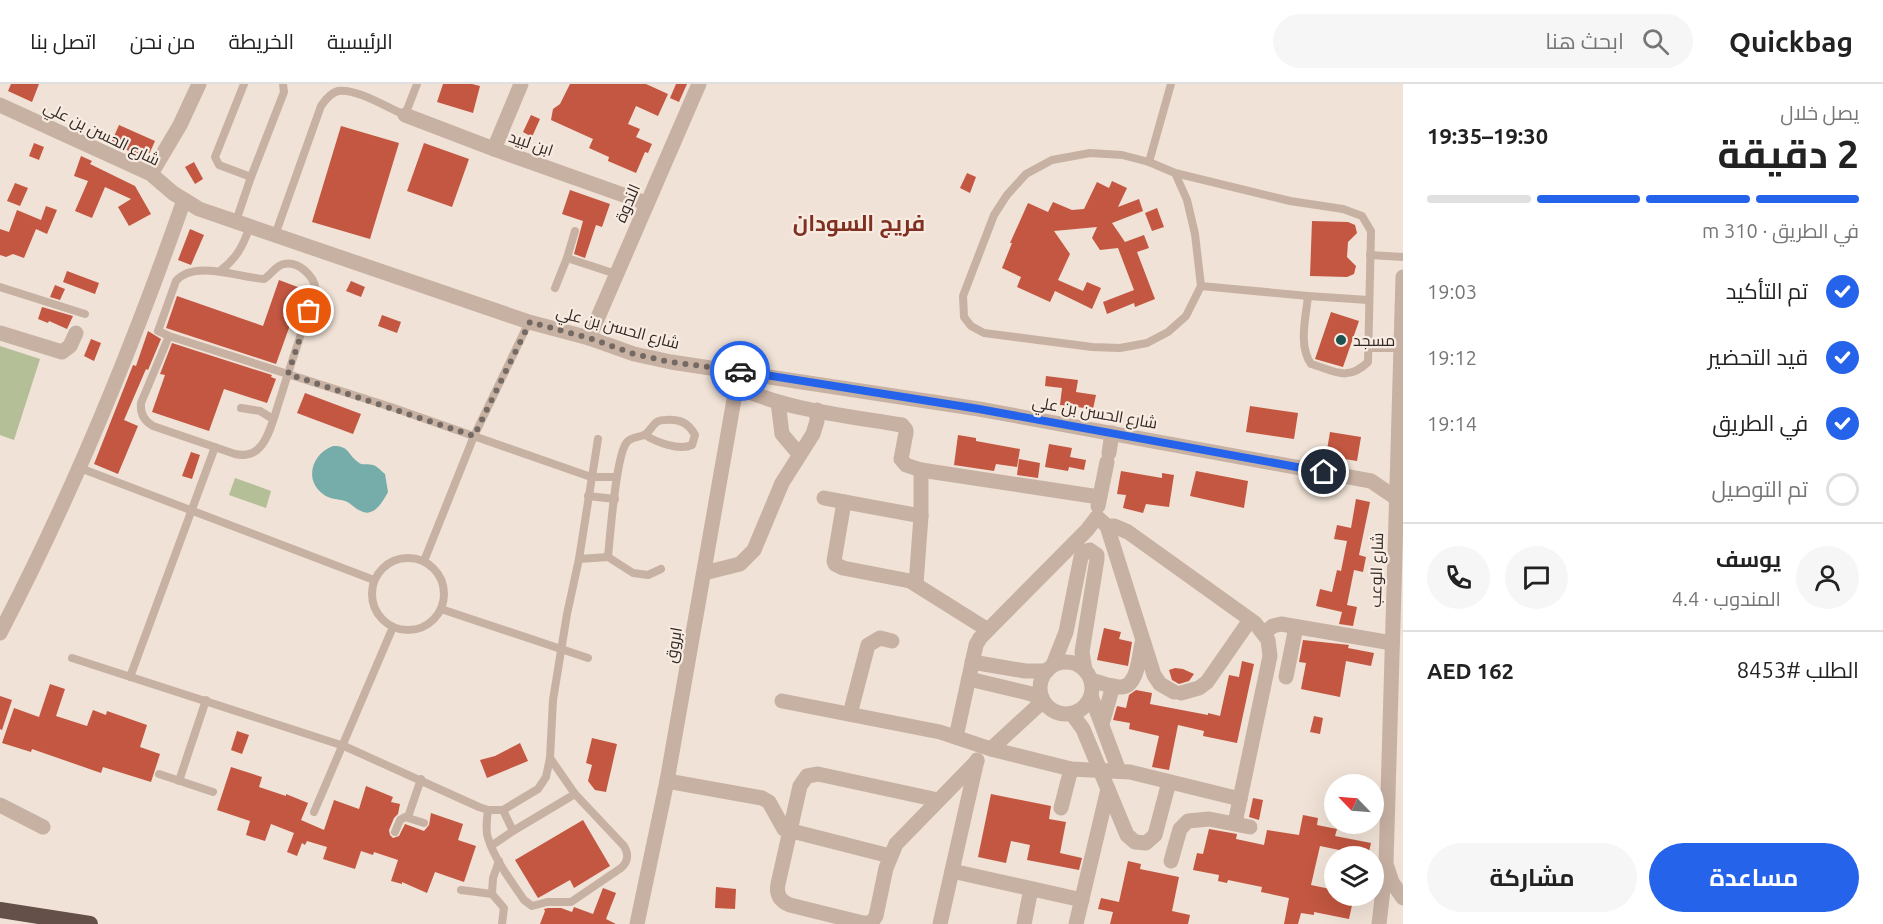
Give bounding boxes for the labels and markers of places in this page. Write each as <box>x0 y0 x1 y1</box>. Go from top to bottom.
pin <box>283 285 334 336</box>
place label: مسجد <box>1353 331 1395 350</box>
marker: مسجد <box>1334 333 1348 347</box>
pin <box>1298 446 1349 497</box>

